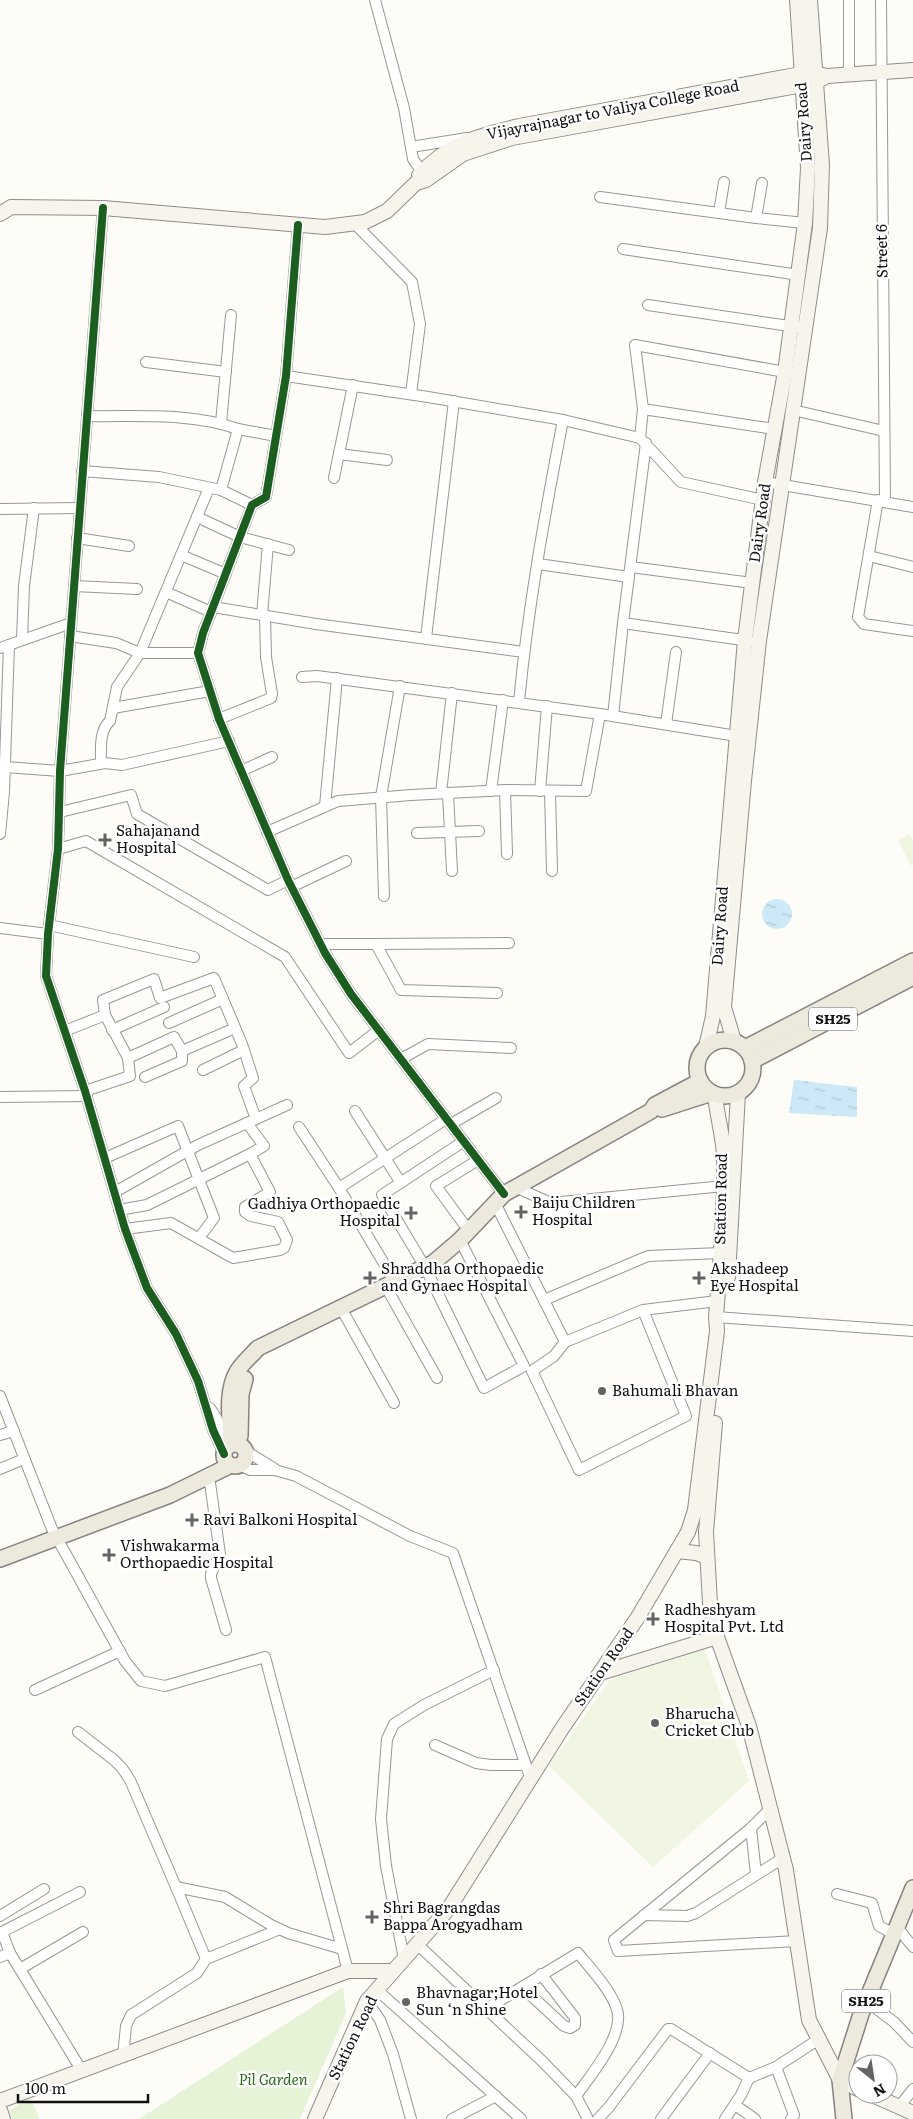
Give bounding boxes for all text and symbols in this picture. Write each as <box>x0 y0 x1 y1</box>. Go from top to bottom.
street label: Vijayrajnagar to Valiya College Road <box>484 73 741 144</box>
street label: Dairy Road <box>788 82 817 163</box>
street label: Street 6 <box>869 224 892 278</box>
street label: Dairy Road <box>742 482 775 564</box>
place label: Sahajanand Hospital <box>116 818 200 858</box>
marker: Sahajanand Hospital <box>98 833 112 847</box>
street label: Dairy Road <box>704 885 733 966</box>
road number: SH25 <box>809 1008 857 1030</box>
street label: Station Road <box>707 1153 732 1245</box>
place label: Baiju Children Hospital <box>532 1190 636 1230</box>
place label: Gadhiya Orthopaedic Hospital <box>248 1191 401 1231</box>
marker: Baiju Children Hospital <box>514 1205 528 1219</box>
marker: Gadhiya Orthopaedic Hospital <box>404 1206 418 1220</box>
place label: Shraddha Orthopaedic and Gynaec Hospital <box>381 1256 544 1296</box>
place label: Akshadeep Eye Hospital <box>710 1256 799 1296</box>
marker: Shraddha Orthopaedic and Gynaec Hospital <box>363 1271 377 1285</box>
marker: Akshadeep Eye Hospital <box>692 1271 706 1285</box>
place label: Bahumali Bhavan <box>612 1378 739 1401</box>
marker: Bahumali Bhavan <box>596 1385 608 1397</box>
place label: Ravi Balkoni Hospital <box>203 1507 357 1530</box>
marker: Ravi Balkoni Hospital <box>185 1513 199 1527</box>
place label: Vishwakarma Orthopaedic Hospital <box>120 1533 273 1573</box>
marker: Vishwakarma Orthopaedic Hospital <box>102 1548 116 1562</box>
place label: Radheshyam Hospital Pvt. Ltd <box>664 1597 784 1637</box>
marker: Radheshyam Hospital Pvt. Ltd <box>646 1612 660 1626</box>
street label: Station Road <box>567 1622 638 1710</box>
place label: Bharucha Cricket Club <box>665 1701 754 1741</box>
marker: Bharucha Cricket Club <box>649 1717 661 1729</box>
place label: Shri Bagrangdas Bappa Arogyadham <box>383 1895 524 1935</box>
marker: Shri Bagrangdas Bappa Arogyadham <box>365 1910 379 1924</box>
place label: Bhavnagar;Hotel Sun ‘n Shine <box>416 1980 538 2020</box>
road number: SH25 <box>842 1990 890 2012</box>
street label: Station Road <box>321 1991 382 2083</box>
marker: Bhavnagar;Hotel Sun ‘n Shine <box>400 1996 412 2008</box>
north arrow <box>848 2054 898 2104</box>
park label: Pil Garden <box>238 2067 308 2090</box>
scale bar <box>18 2072 148 2104</box>
text: 100 m <box>25 2076 66 2099</box>
text: N <box>870 2080 890 2103</box>

